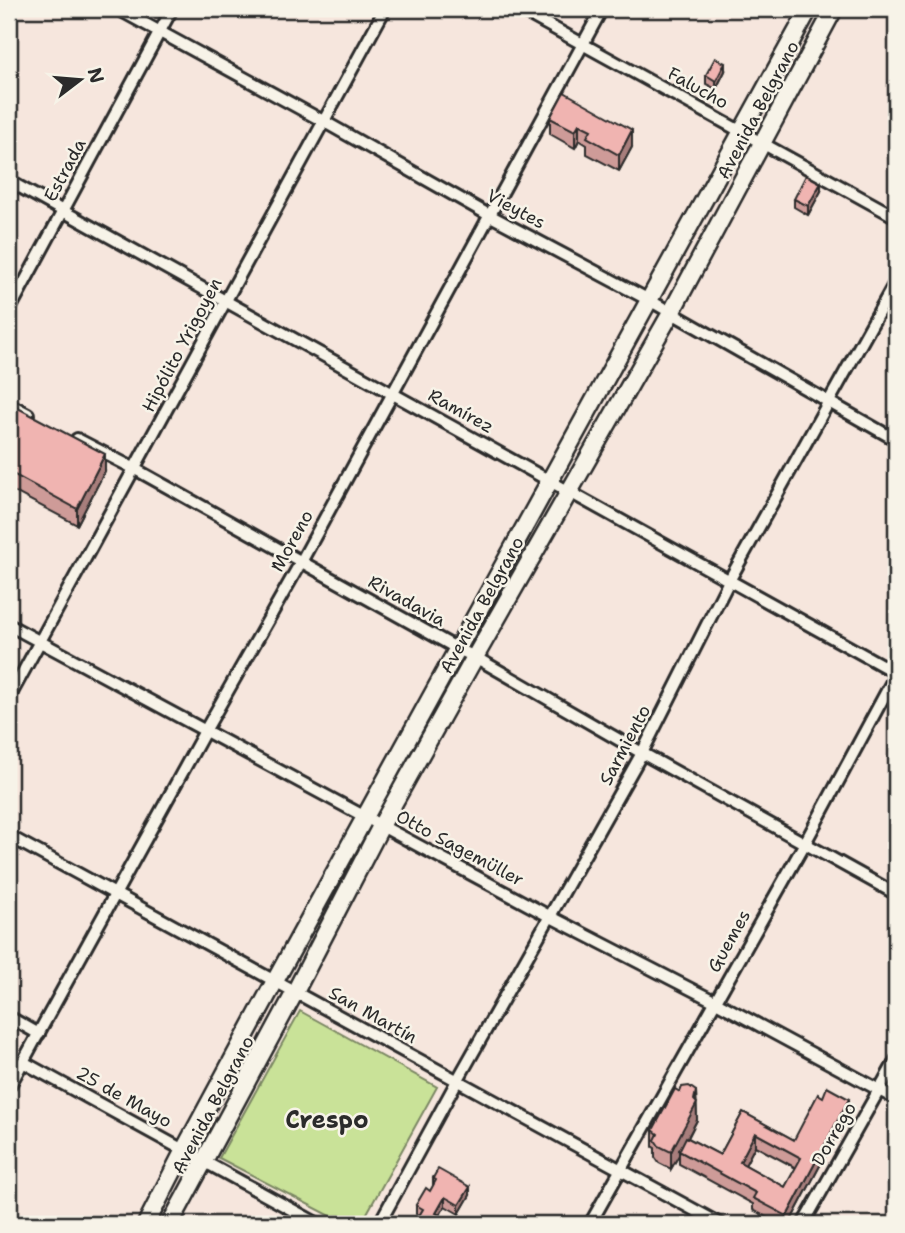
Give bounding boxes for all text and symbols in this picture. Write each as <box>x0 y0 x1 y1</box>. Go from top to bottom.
street label: Avenida Belgrano <box>711 37 805 183</box>
north arrow <box>46 46 116 116</box>
street label: Falucho <box>663 61 733 115</box>
text: N <box>82 65 110 86</box>
street label: Estrada <box>38 134 92 206</box>
street label: Vieytes <box>482 184 550 234</box>
street label: Hipólito Yrigoyen <box>136 274 228 416</box>
street label: Ramírez <box>424 383 498 439</box>
street label: Moreno <box>265 506 319 576</box>
street label: Avenida Belgrano <box>434 532 530 678</box>
street label: Rivadavia <box>364 570 450 632</box>
street label: Sarmiento <box>594 701 656 789</box>
street label: Otto Sagemüller <box>392 804 528 892</box>
street label: Guemes <box>702 905 756 977</box>
street label: San Martín <box>325 981 421 1049</box>
street label: Avenida Belgrano <box>166 1032 260 1178</box>
street label: 25 de Mayo <box>72 1061 176 1133</box>
street label: Dorrego <box>806 1098 862 1170</box>
district label: Crespo <box>285 1104 369 1136</box>

